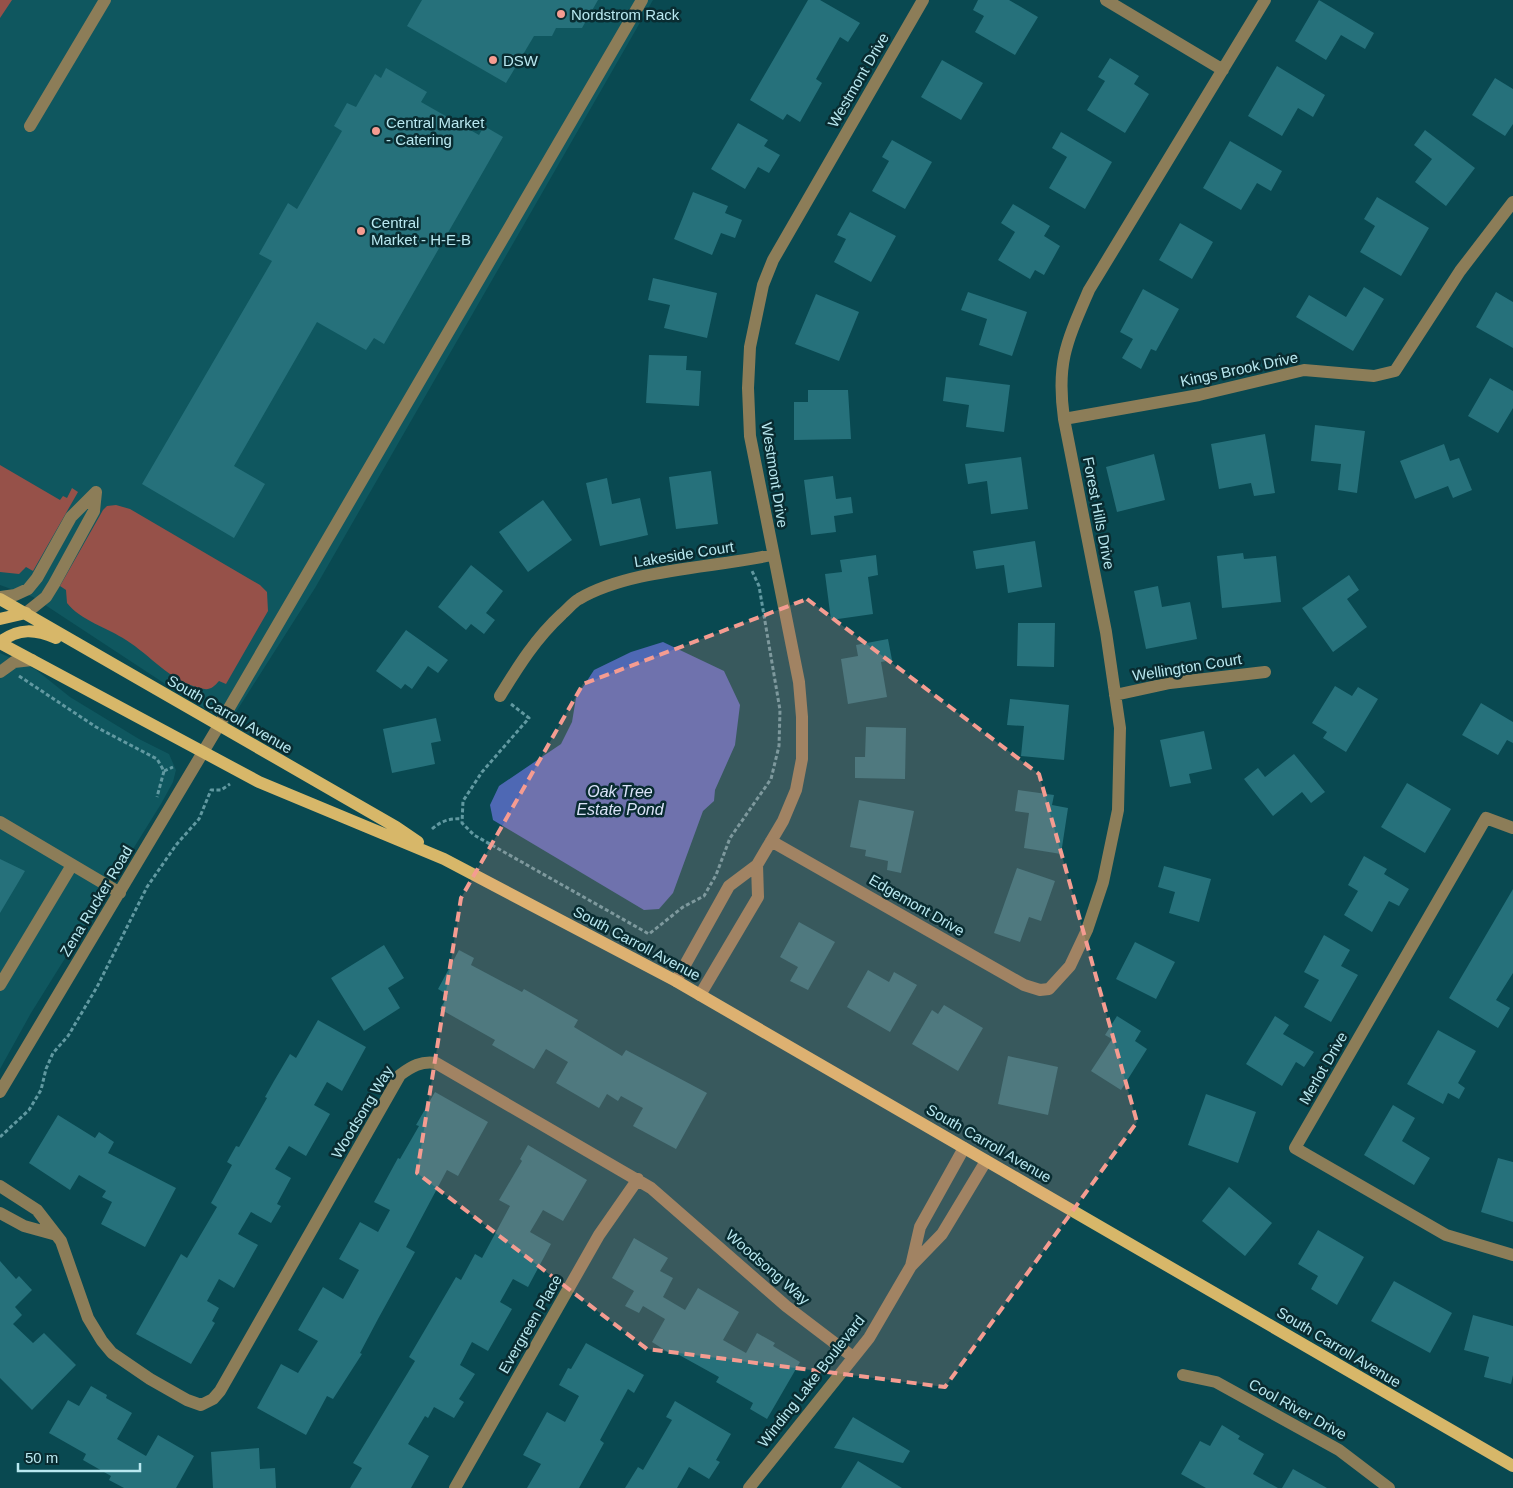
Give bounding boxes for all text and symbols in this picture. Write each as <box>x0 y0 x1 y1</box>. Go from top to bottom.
place label: Nordstrom Rack <box>571 6 680 23</box>
marker: Nordstrom Rack <box>555 8 567 20</box>
street label: Westmont Drive <box>824 30 892 130</box>
place label: DSW <box>503 52 539 69</box>
marker: DSW <box>487 54 499 66</box>
place label: Central Market - Catering <box>386 114 485 148</box>
marker: Central Market - Catering <box>370 125 382 137</box>
place label: Central Market - H-E-B <box>371 214 471 248</box>
marker: Central Market - H-E-B <box>355 225 367 237</box>
street label: Kings Brook Drive <box>1179 348 1299 390</box>
street label: Westmont Drive <box>758 421 792 529</box>
street label: Forest Hills Drive <box>1080 455 1118 571</box>
street label: Lakeside Court <box>633 538 736 570</box>
street label: Wellington Court <box>1131 650 1244 684</box>
street label: South Carroll Avenue <box>164 671 296 757</box>
water label: Oak Tree Estate Pond <box>576 783 665 818</box>
street label: Zena Rucker Road <box>56 843 136 959</box>
street label: Edgemont Drive <box>866 871 968 939</box>
street label: South Carroll Avenue <box>571 902 703 984</box>
street label: Merlot Drive <box>1295 1029 1351 1107</box>
street label: Woodsong Way <box>328 1062 397 1161</box>
street label: South Carroll Avenue <box>923 1100 1055 1186</box>
street label: Woodsong Way <box>723 1226 814 1308</box>
street label: Evergreen Place <box>495 1272 565 1376</box>
street label: South Carroll Avenue <box>1274 1303 1404 1391</box>
street label: Winding Lake Boulevard <box>754 1312 868 1450</box>
street label: Cool River Drive <box>1246 1375 1350 1443</box>
scale bar <box>18 1440 140 1472</box>
text: 50 m <box>25 1449 58 1466</box>

